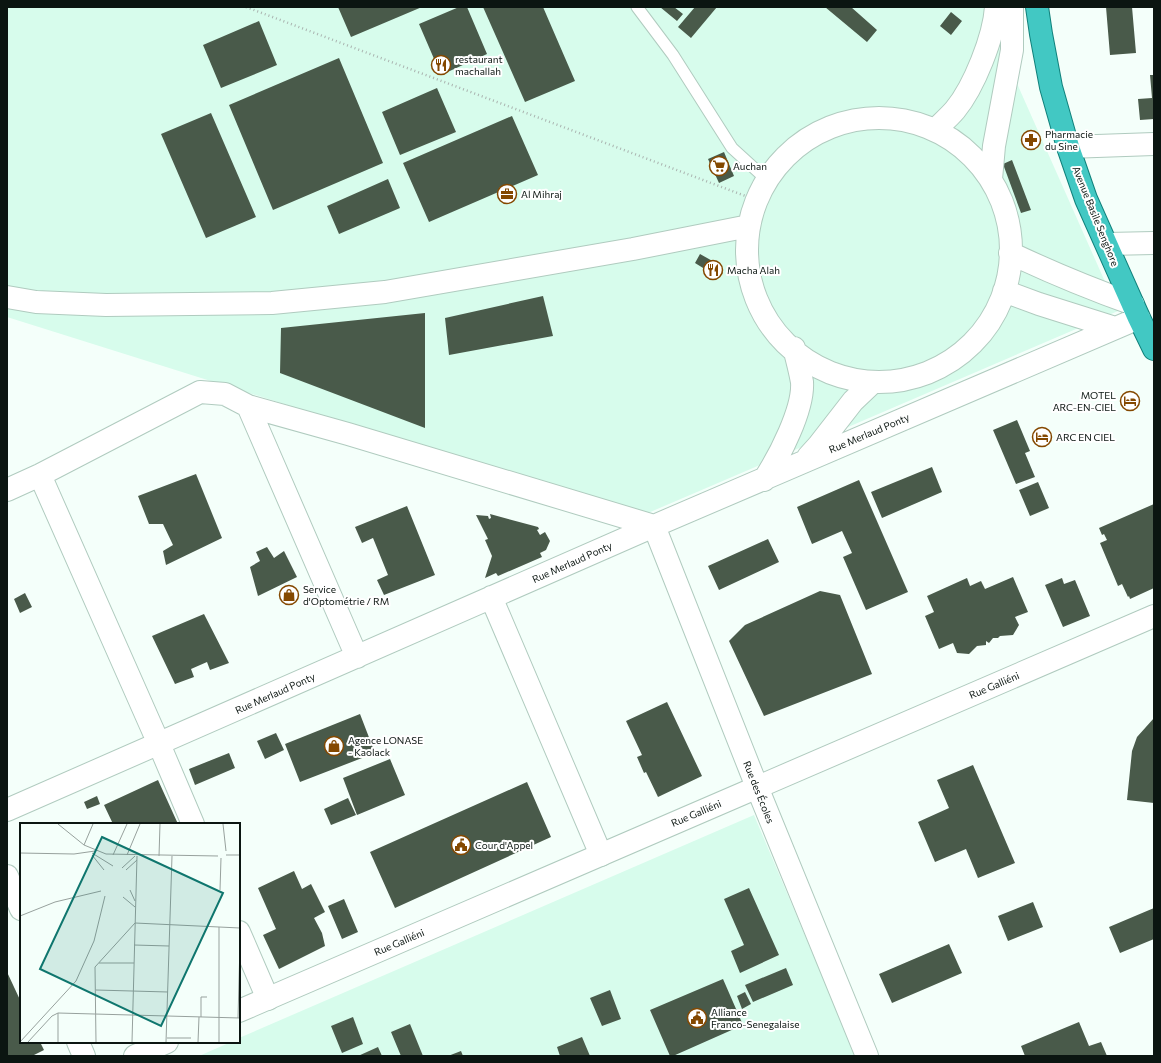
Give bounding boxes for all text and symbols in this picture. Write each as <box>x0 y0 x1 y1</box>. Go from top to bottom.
place label: restaurant machallah <box>455 53 503 77</box>
restaurant icon: restaurant machallah <box>430 54 452 76</box>
place label: Pharmacie du Sine <box>1045 128 1093 152</box>
pharmacy icon: Pharmacie du Sine <box>1020 129 1042 151</box>
supermarket icon: Auchan <box>708 155 730 177</box>
place label: Auchan <box>733 160 767 172</box>
street label: Avenue Basile Senghore <box>1070 164 1122 268</box>
office icon: Al Mihraj <box>496 183 518 205</box>
place label: Al Mihraj <box>521 188 562 200</box>
restaurant icon: Macha Alah <box>702 259 724 281</box>
place label: Macha Alah <box>727 264 780 276</box>
place label: MOTEL ARC-EN-CIEL <box>1053 389 1116 413</box>
hotel icon: MOTEL ARC-EN-CIEL <box>1119 390 1141 412</box>
street label: Rue Merlaud Ponty <box>827 411 911 455</box>
hotel icon: ARC EN CIEL <box>1031 426 1053 448</box>
place label: ARC EN CIEL <box>1056 431 1115 443</box>
street label: Rue Merlaud Ponty <box>530 539 614 585</box>
place label: Service d'Optométrie / RM <box>303 583 389 607</box>
shop icon: Service d'Optométrie / RM <box>278 584 300 606</box>
street label: Rue Galliéni <box>967 669 1021 701</box>
street label: Rue Merlaud Ponty <box>233 670 317 716</box>
place label: Agence LONASE - Kaolack <box>348 734 423 758</box>
shop icon: Agence LONASE - Kaolack <box>323 735 345 757</box>
street label: Rue des Écoles <box>741 759 777 825</box>
street label: Rue Galliéni <box>669 797 723 829</box>
inset map <box>20 823 240 1043</box>
public building icon: Cour d'Appel <box>450 834 472 856</box>
place label: Cour d'Appel <box>475 839 533 851</box>
street label: Rue Galliéni <box>372 926 426 958</box>
place label: Alliance Franco-Senegalaise <box>711 1006 799 1030</box>
public building icon: Alliance Franco-Senegalaise <box>686 1007 708 1029</box>

